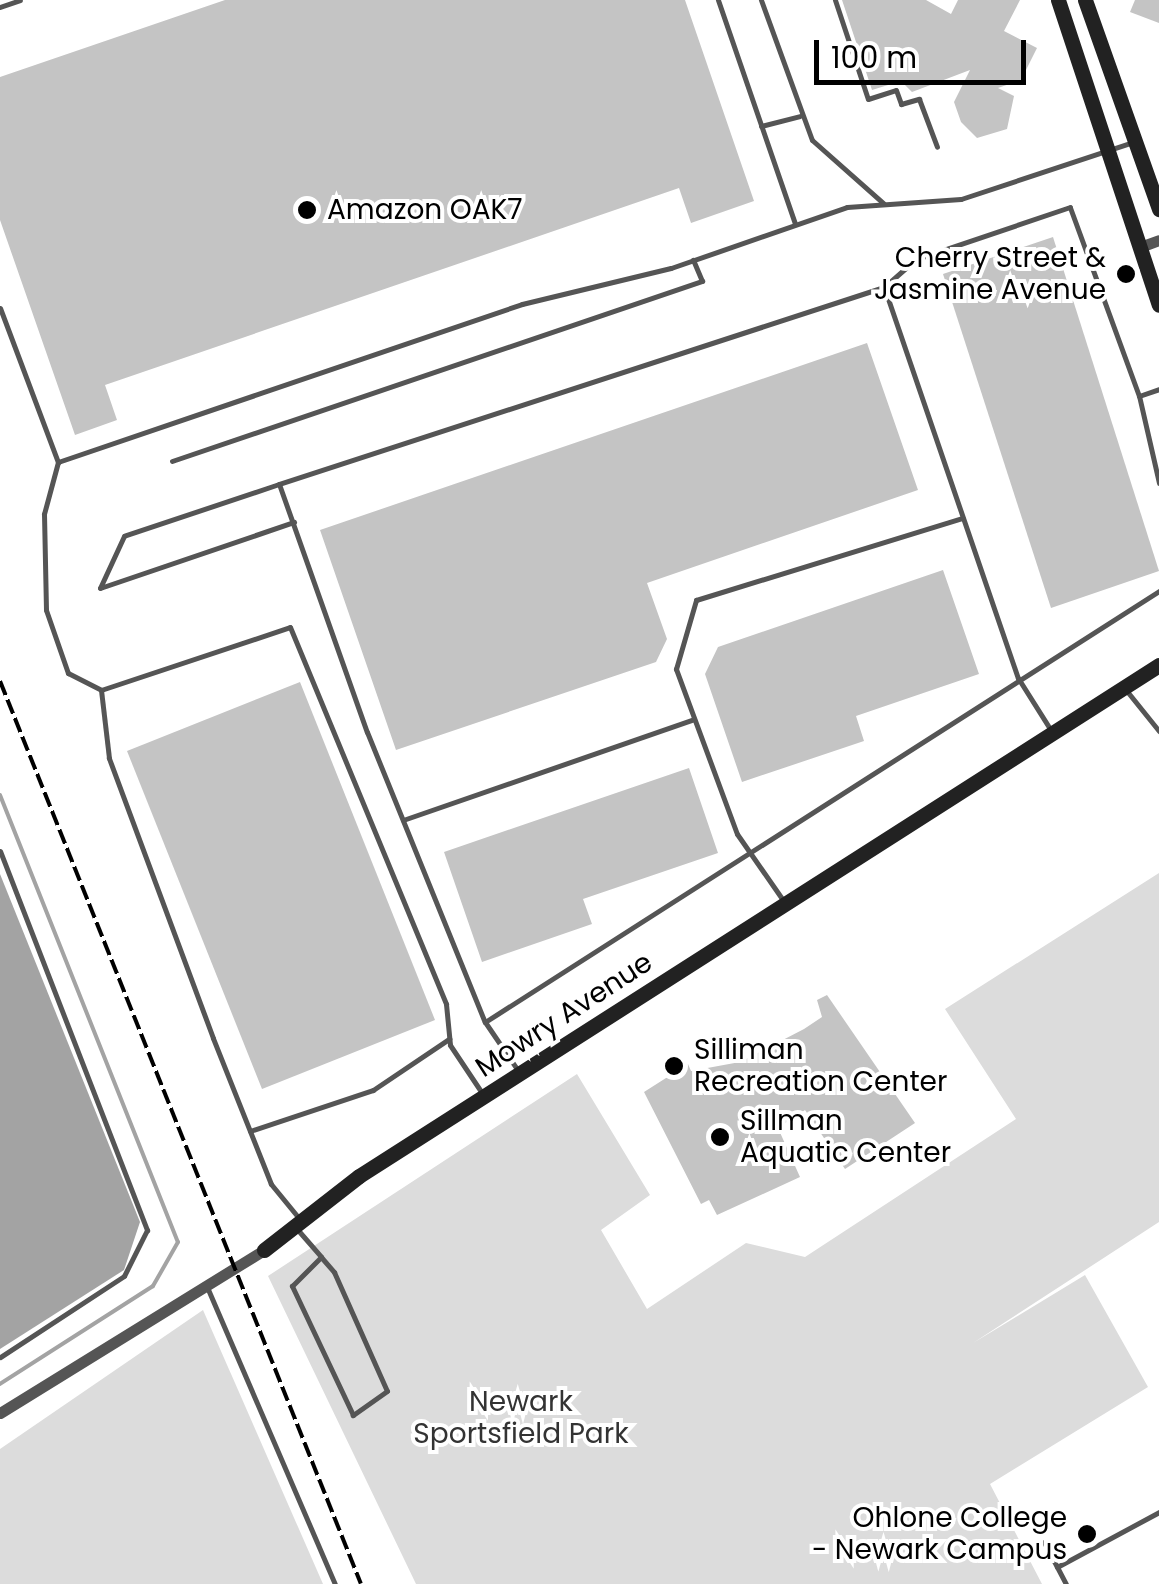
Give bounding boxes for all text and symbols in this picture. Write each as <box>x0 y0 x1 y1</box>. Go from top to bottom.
scale bar <box>819 20 1032 82</box>
text: 100 m <box>831 36 917 79</box>
place label: Amazon OAK7 <box>327 193 523 227</box>
marker: Amazon OAK7 <box>296 199 318 221</box>
place label: Cherry Street & Jasmine Avenue <box>874 241 1106 307</box>
marker: Cherry Street & Jasmine Avenue <box>1115 263 1137 285</box>
street label: Mowry Avenue <box>469 945 659 1085</box>
place label: Silliman Recreation Center <box>694 1033 947 1099</box>
marker: Silliman Recreation Center <box>663 1055 685 1077</box>
place label: Sillman Aquatic Center <box>740 1104 951 1170</box>
marker: Sillman Aquatic Center <box>709 1126 731 1148</box>
park label: Newark Sportsfield Park <box>413 1385 629 1451</box>
place label: Ohlone College - Newark Campus <box>812 1501 1067 1567</box>
marker: Ohlone College - Newark Campus <box>1076 1523 1098 1545</box>

